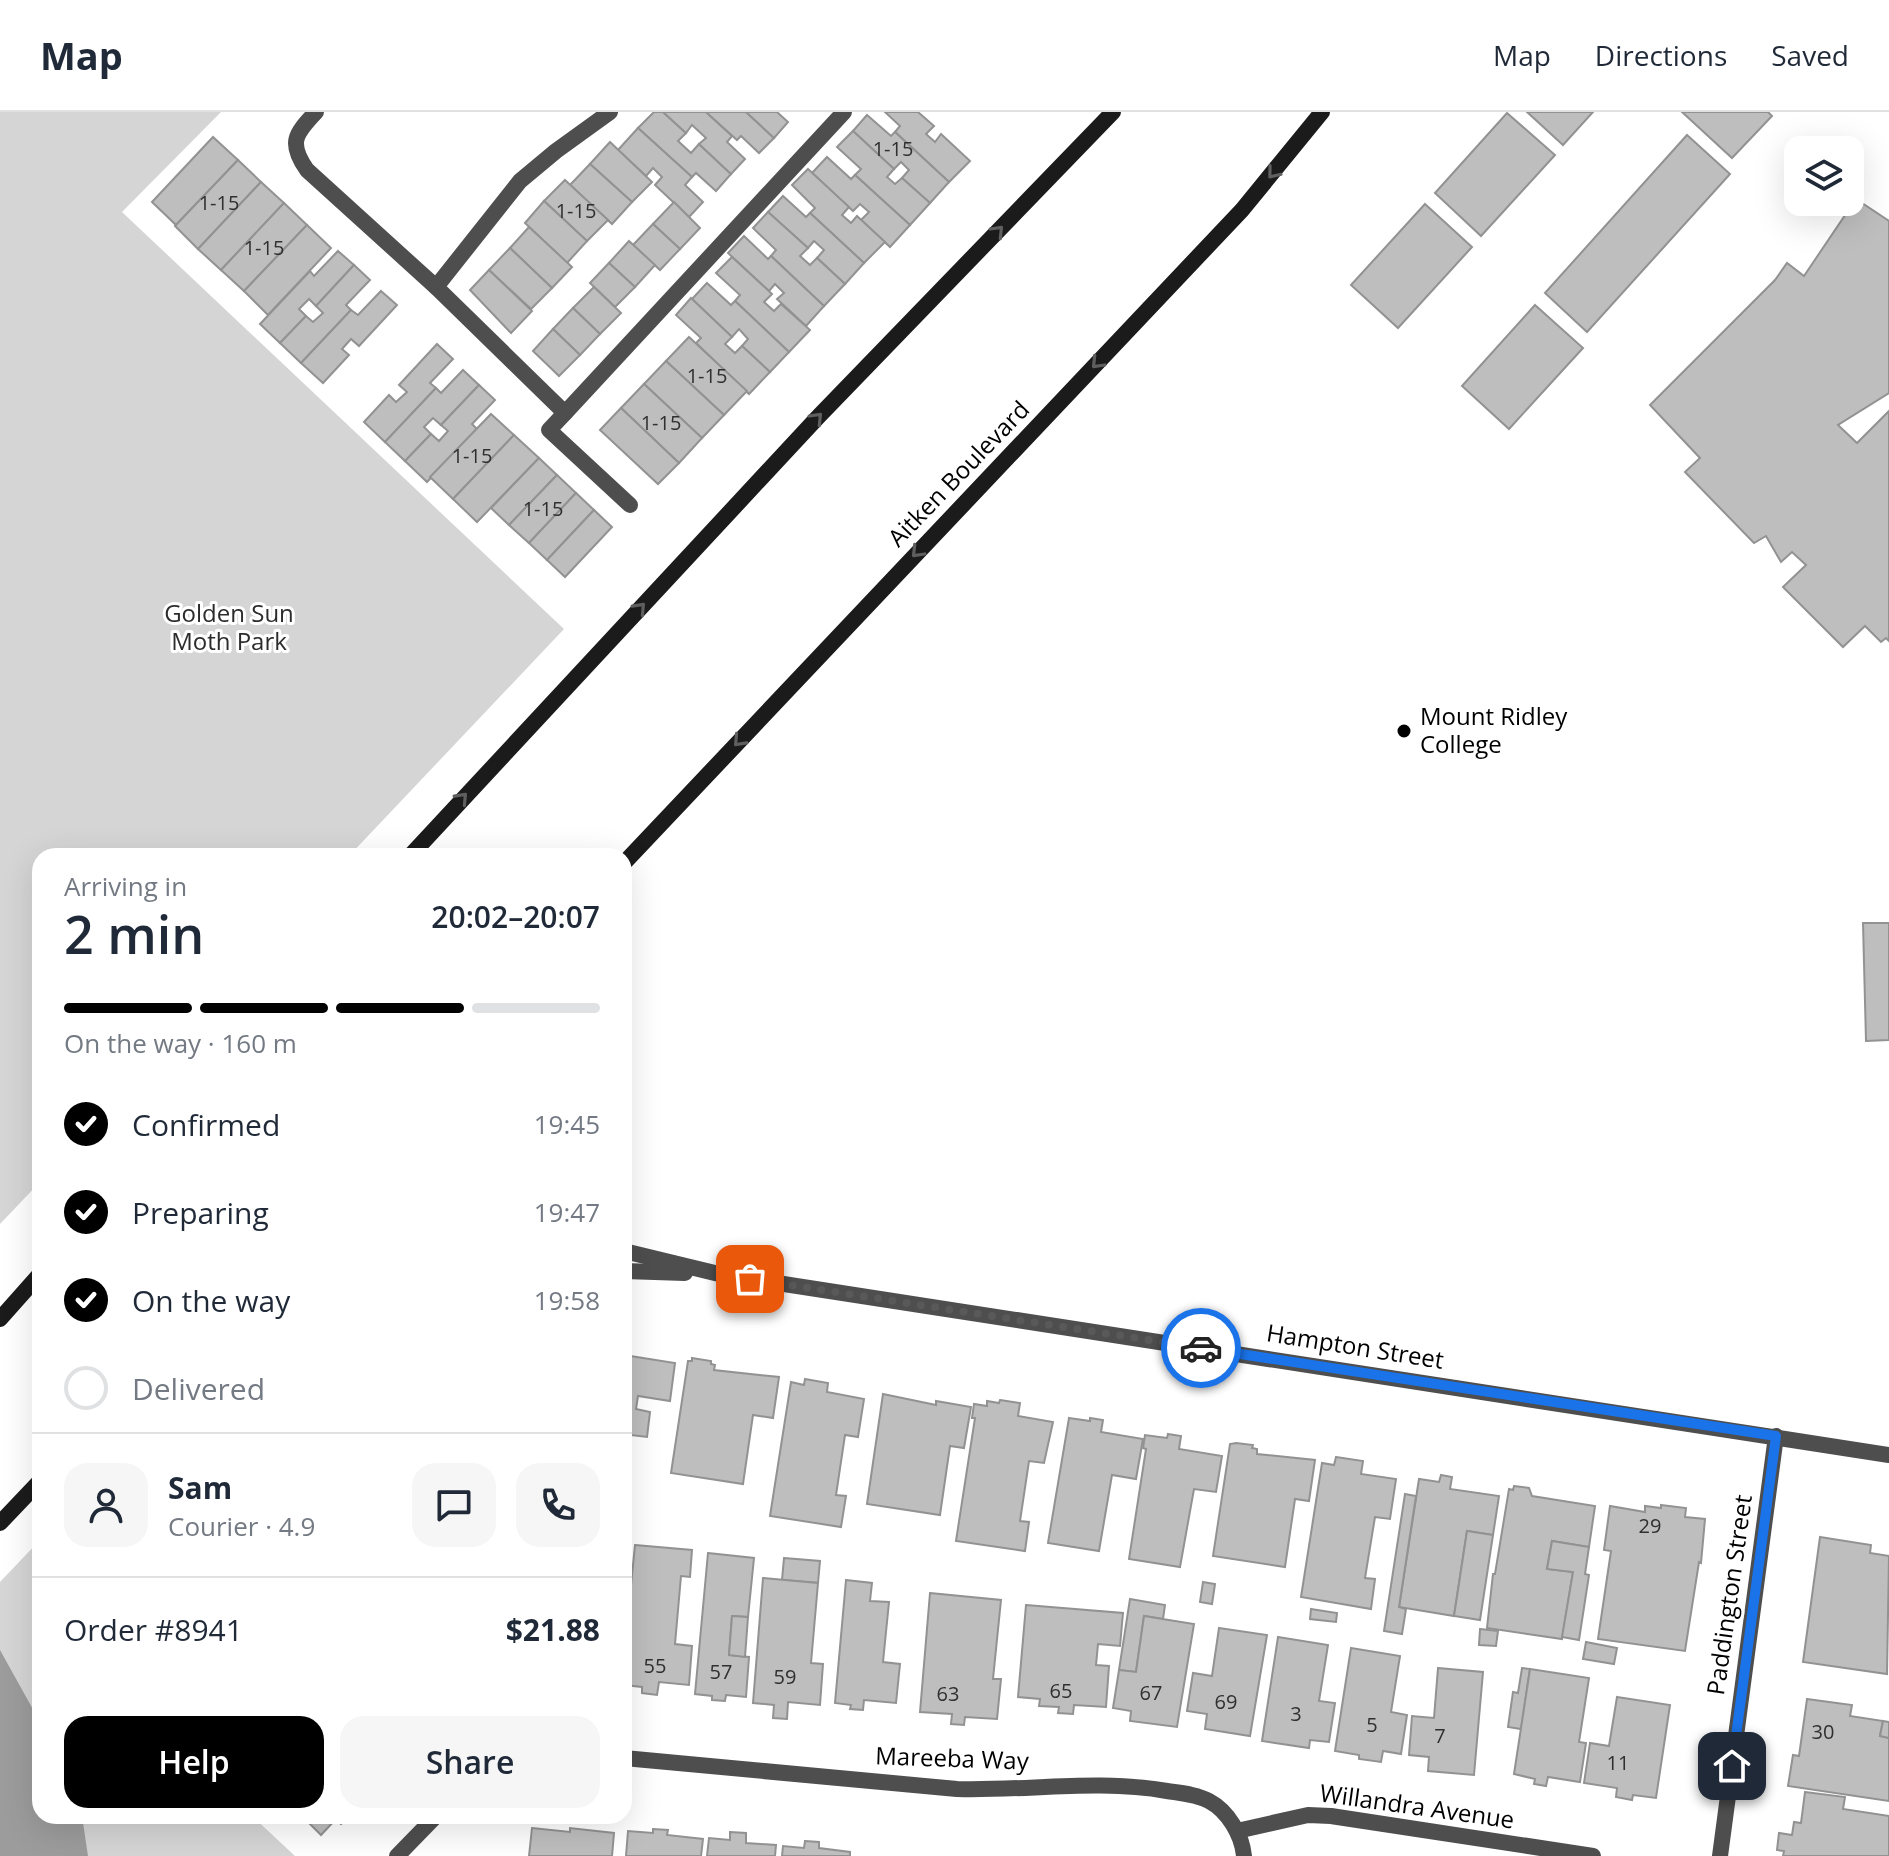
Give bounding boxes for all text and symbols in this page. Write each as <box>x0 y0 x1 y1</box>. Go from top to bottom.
text: Map <box>40 29 123 81</box>
text: Map <box>1493 36 1551 74</box>
text: Directions <box>1595 36 1727 74</box>
text: Saved <box>1771 36 1849 74</box>
house number: 1-15 <box>873 135 913 162</box>
map controls <box>1784 136 1864 216</box>
button: layers <box>1784 136 1864 216</box>
one-way arrow <box>1268 163 1283 178</box>
house number: 1-15 <box>199 189 239 216</box>
house number: 1-15 <box>556 197 596 224</box>
one-way arrow <box>989 226 1003 240</box>
house number: 1-15 <box>244 234 284 261</box>
one-way arrow <box>1092 354 1106 369</box>
house number: 1-15 <box>687 362 727 389</box>
street label: Aitken Boulevard <box>880 393 1036 553</box>
house number: 1-15 <box>641 409 681 436</box>
one-way arrow <box>807 413 822 427</box>
house number: 1-15 <box>452 442 492 469</box>
house number: 1-15 <box>523 495 563 522</box>
one-way arrow <box>912 543 927 557</box>
park label: Golden Sun Moth Park <box>164 596 294 657</box>
one-way arrow <box>630 603 645 617</box>
place label: Mount Ridley College <box>1420 699 1568 760</box>
marker: Mount Ridley College <box>1395 722 1413 740</box>
one-way arrow <box>734 732 748 746</box>
one-way arrow <box>453 793 468 807</box>
text: Arriving in <box>64 868 187 904</box>
text: 20:02–20:07 <box>431 896 600 937</box>
text: 2 min <box>64 898 204 969</box>
text: On the way · 160 m <box>64 1025 297 1061</box>
icon: check <box>64 1102 108 1146</box>
text: Confirmed <box>132 1104 280 1145</box>
text: 19:45 <box>534 1106 600 1142</box>
icon: check <box>64 1190 108 1234</box>
text: Preparing <box>132 1192 269 1233</box>
text: 19:47 <box>534 1194 600 1230</box>
pin <box>716 1245 784 1313</box>
icon: bag <box>728 1257 772 1301</box>
icon: check <box>64 1278 108 1322</box>
text: On the way <box>132 1280 290 1321</box>
text: 19:58 <box>534 1282 600 1318</box>
courier <box>1161 1308 1241 1388</box>
street label: Hampton Street <box>1264 1315 1446 1376</box>
icon: car <box>1179 1326 1223 1370</box>
text: Delivered <box>132 1368 265 1409</box>
button: person <box>64 1463 148 1547</box>
button: chat <box>412 1463 496 1547</box>
button: phone <box>516 1463 600 1547</box>
text: Sam <box>168 1467 232 1508</box>
street label: Paddington Street <box>1698 1493 1759 1697</box>
text: Courier · 4.9 <box>168 1508 315 1544</box>
house number: 29 <box>1639 1512 1661 1539</box>
text: Order #8941 <box>64 1609 243 1650</box>
text: $21.88 <box>506 1609 600 1650</box>
house number: 55 <box>644 1652 666 1679</box>
house number: 57 <box>710 1658 732 1685</box>
house number: 59 <box>774 1663 796 1690</box>
house number: 65 <box>1050 1677 1072 1704</box>
house number: 67 <box>1140 1679 1162 1706</box>
house number: 63 <box>937 1680 959 1707</box>
house number: 69 <box>1215 1688 1237 1715</box>
house number: 3 <box>1290 1700 1302 1727</box>
house number: 5 <box>1366 1711 1378 1738</box>
button: Help <box>64 1716 324 1808</box>
button: Share <box>340 1716 600 1808</box>
house number: 30 <box>1812 1718 1834 1745</box>
house number: 7 <box>1434 1722 1446 1749</box>
pin <box>1698 1732 1766 1800</box>
street label: Mareeba Way <box>875 1738 1030 1777</box>
icon: home <box>1710 1744 1754 1788</box>
house number: 11 <box>1607 1749 1629 1776</box>
street label: Willandra Avenue <box>1318 1776 1517 1835</box>

